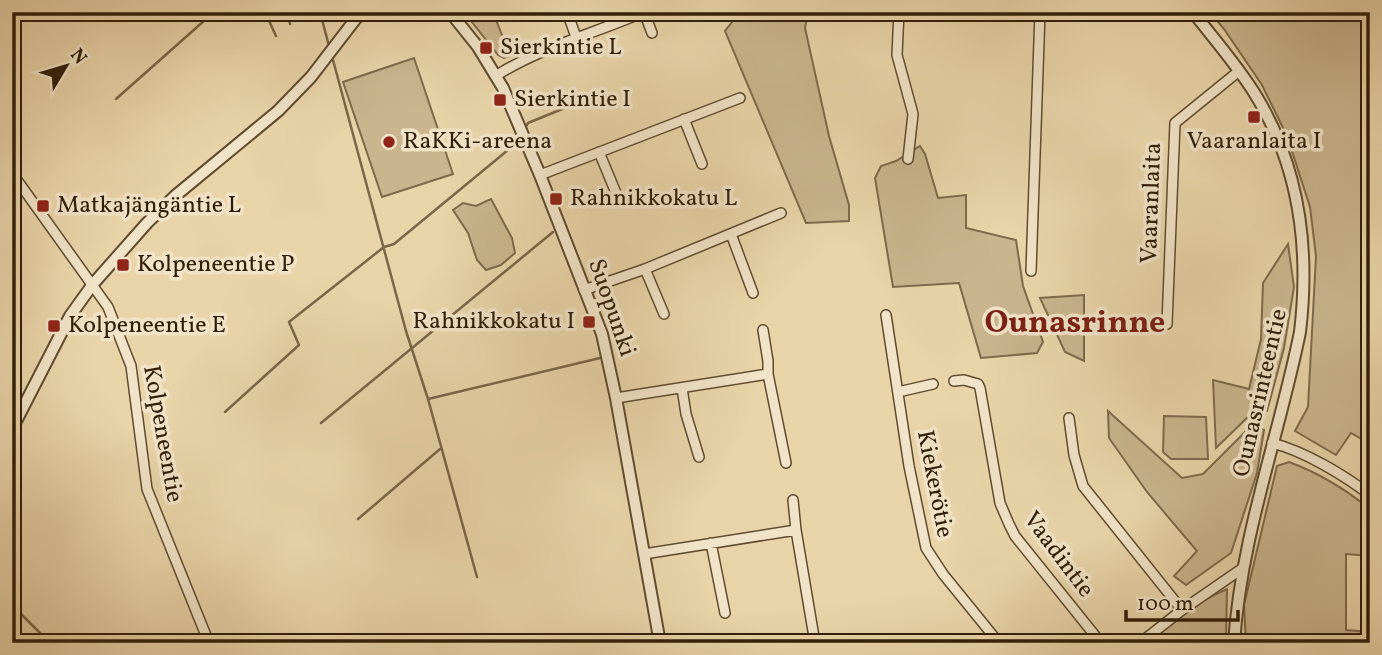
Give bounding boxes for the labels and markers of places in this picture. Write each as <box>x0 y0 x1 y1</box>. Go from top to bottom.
place label: Sierkintie L <box>500 31 622 65</box>
marker: Sierkintie L <box>478 40 494 56</box>
place label: Sierkintie I <box>514 83 631 117</box>
marker: Sierkintie I <box>492 92 508 108</box>
marker: Vaaranlaita I <box>1246 109 1262 125</box>
place label: RaKKi-areena <box>403 125 552 159</box>
place label: Vaaranlaita I <box>1187 125 1321 159</box>
marker: RaKKi-areena <box>381 134 397 150</box>
place label: Rahnikkokatu L <box>570 182 737 216</box>
place label: Matkajängäntie L <box>57 189 241 223</box>
marker: Rahnikkokatu L <box>548 191 564 207</box>
marker: Matkajängäntie L <box>35 198 51 214</box>
place label: Kolpeneentie P <box>137 248 294 282</box>
marker: Kolpeneentie P <box>115 257 131 273</box>
place label: Rahnikkokatu I <box>413 305 575 339</box>
place label: Kolpeneentie E <box>68 309 226 343</box>
marker: Rahnikkokatu I <box>581 314 597 330</box>
marker: Kolpeneentie E <box>46 318 62 334</box>

